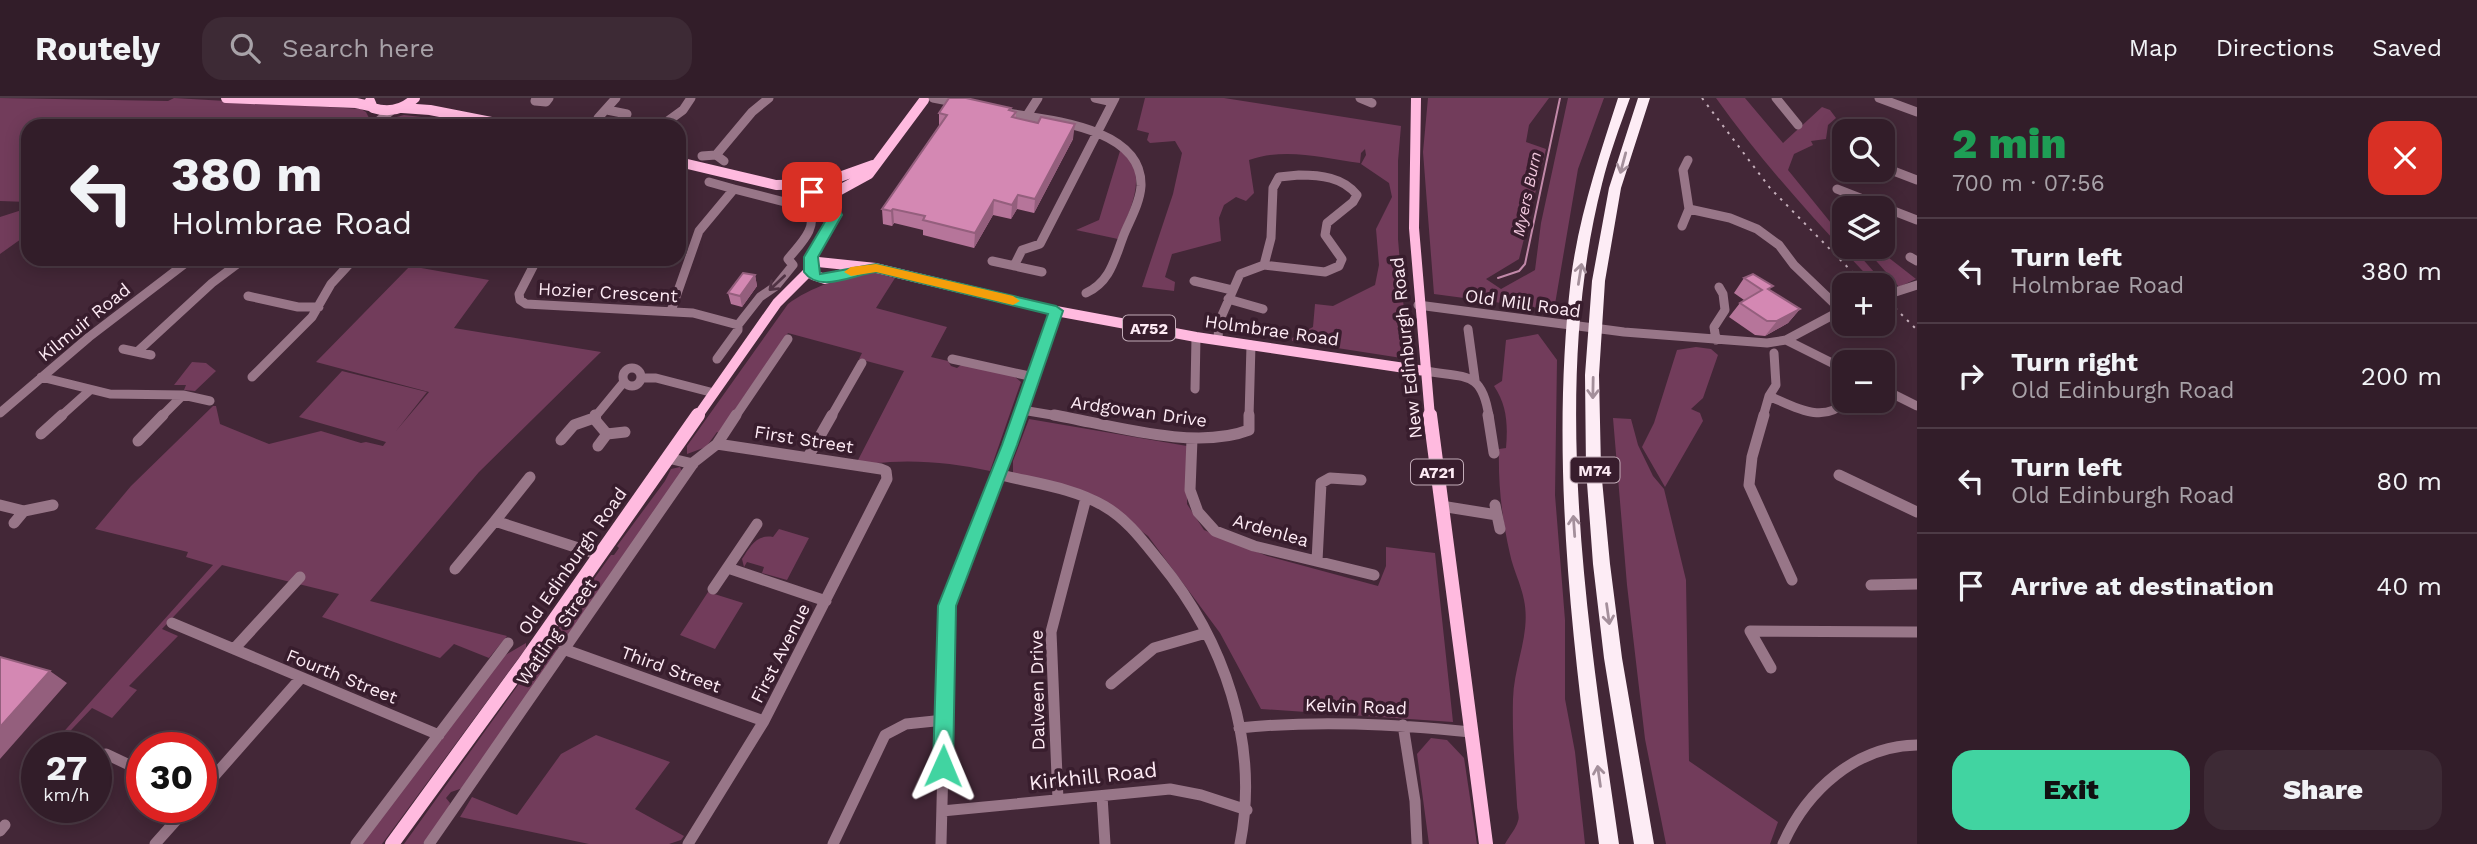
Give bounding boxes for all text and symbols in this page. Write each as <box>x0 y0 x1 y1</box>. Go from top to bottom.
search box <box>202 17 692 80</box>
text: Routely <box>35 29 160 68</box>
icon: search <box>226 29 264 67</box>
text: Search here <box>282 33 434 63</box>
text: Map <box>2129 34 2178 62</box>
text: Directions <box>2216 34 2334 62</box>
text: Saved <box>2372 34 2442 62</box>
map controls <box>1832 119 1895 413</box>
button: search <box>1832 119 1895 182</box>
text: 2 min <box>1952 119 2066 168</box>
button: close <box>2368 121 2442 195</box>
text: 380 m <box>171 145 322 203</box>
icon: left <box>56 147 147 238</box>
water label: Myers Burn <box>1509 150 1545 238</box>
one-way arrow <box>1616 151 1629 174</box>
pin <box>782 162 842 222</box>
text: 700 m · 07:56 <box>1952 170 2105 197</box>
icon: arrive <box>793 173 831 211</box>
button: layers <box>1832 196 1895 259</box>
text: Holmbrae Road <box>171 204 412 242</box>
text: Turn left <box>2011 242 2122 272</box>
icon: left <box>1952 252 1990 290</box>
street label: New Edinburgh Road <box>1386 256 1426 440</box>
text: 380 m <box>2361 256 2442 286</box>
one-way arrow <box>1574 263 1587 286</box>
text: Holmbrae Road <box>2011 272 2184 299</box>
button: + <box>1832 273 1895 336</box>
one-way arrow <box>768 274 786 291</box>
street label: Hozier Crescent <box>538 278 679 306</box>
street label: Kilmuir Road <box>34 279 134 365</box>
street label: Old Mill Road <box>1464 284 1582 322</box>
street label: Holmbrae Road <box>1203 310 1341 350</box>
road number: A752 <box>1123 316 1175 340</box>
text: Turn right <box>2011 347 2138 377</box>
button: − <box>1832 350 1895 413</box>
icon: right <box>1952 357 1990 395</box>
text: 200 m <box>2361 361 2442 391</box>
one-way arrow <box>1586 376 1600 399</box>
text: Old Edinburgh Road <box>2011 377 2234 404</box>
street label: Ardgowan Drive <box>1070 391 1208 431</box>
street label: First Street <box>753 421 856 457</box>
text: Turn left <box>2011 452 2122 482</box>
road number: M74 <box>1570 458 1620 482</box>
road number: A721 <box>1411 460 1463 484</box>
icon: left <box>1952 462 1990 500</box>
text: 80 m <box>2376 466 2442 496</box>
text: Old Edinburgh Road <box>2011 482 2234 509</box>
street label: Old Edinburgh Road <box>513 483 631 639</box>
street label: Ardenlea <box>1231 509 1311 551</box>
one-way arrow <box>1567 515 1580 538</box>
icon: arrive <box>1952 567 1990 605</box>
text: Arrive at destination <box>2011 571 2274 601</box>
text: 40 m <box>2376 571 2442 601</box>
street label: Watling Street <box>511 574 601 689</box>
street label: First Avenue <box>746 600 814 706</box>
one-way arrow <box>1602 602 1615 625</box>
street label: Dalveen Drive <box>1025 630 1049 750</box>
street label: Third Street <box>618 641 724 697</box>
street label: Fourth Street <box>284 644 401 708</box>
street label: Kelvin Road <box>1305 694 1407 718</box>
position arrow <box>906 729 980 803</box>
speed limit sign: 30 <box>126 732 217 823</box>
text: 27 <box>46 747 87 789</box>
button: Exit <box>1952 750 2190 830</box>
button: Share <box>2204 750 2442 830</box>
street label: Kirkhill Road <box>1028 757 1158 795</box>
one-way arrow <box>1593 766 1606 788</box>
text: km/h <box>43 784 90 805</box>

